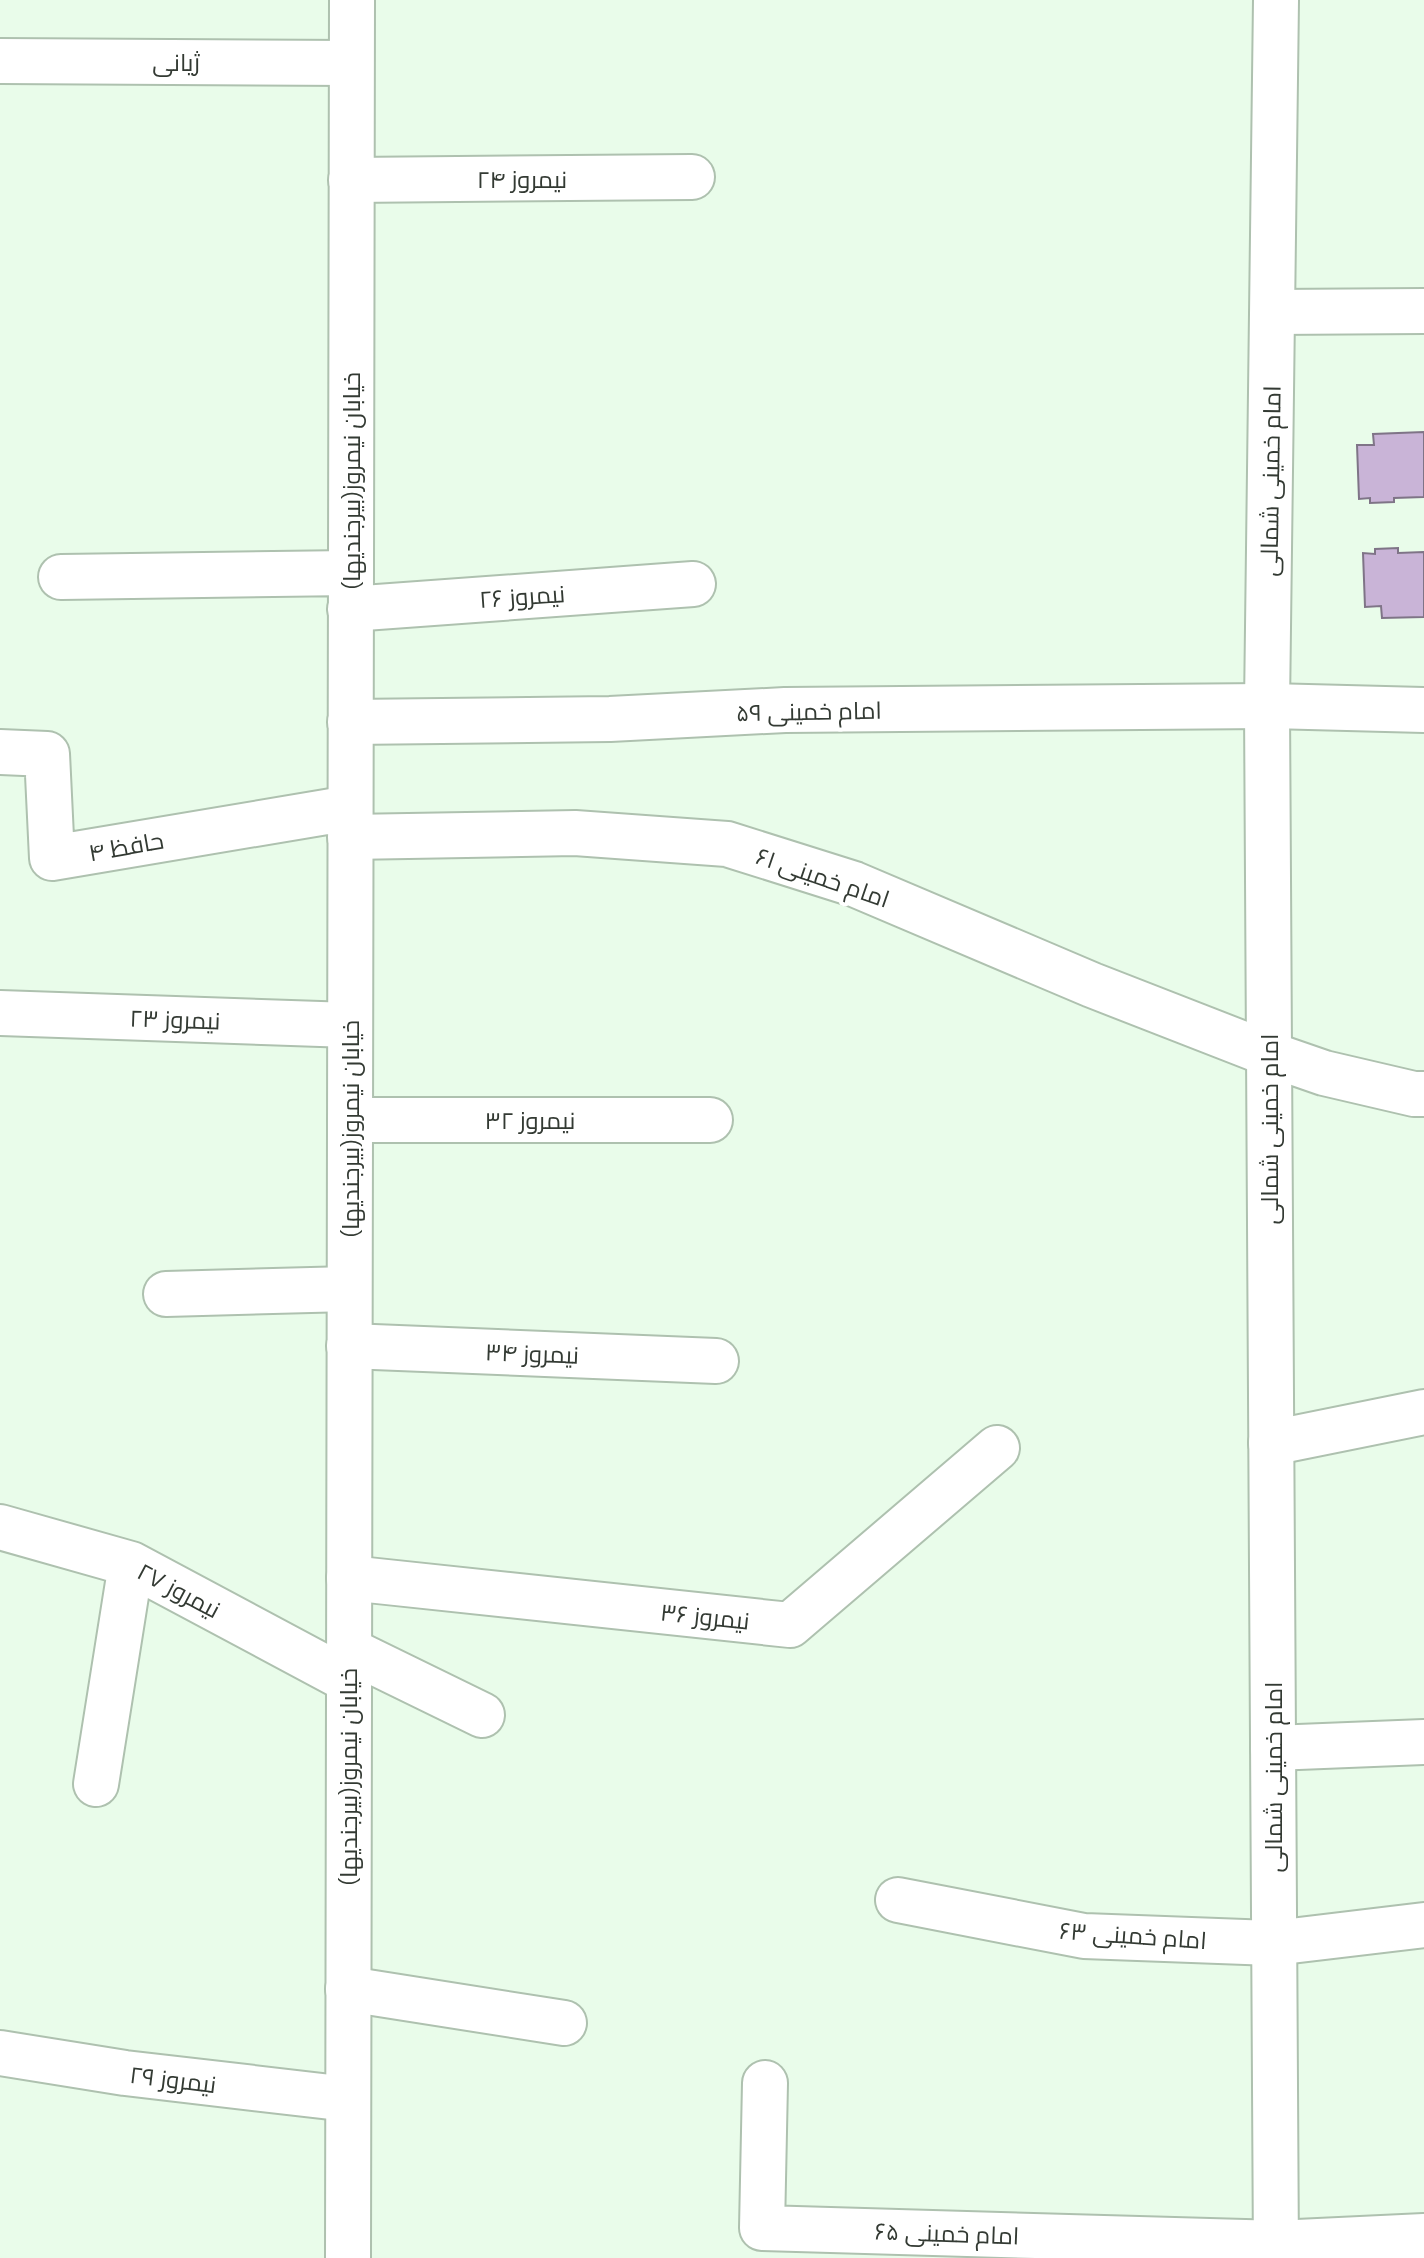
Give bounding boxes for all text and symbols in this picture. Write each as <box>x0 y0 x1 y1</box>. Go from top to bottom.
street label: ژیانی <box>152 46 200 78</box>
street label: نیمروز ۲۴ <box>477 163 567 195</box>
street label: خیابان نیمروز(بیرجندیها) <box>335 372 367 590</box>
street label: امام خمینی شمالی <box>1252 385 1289 577</box>
street label: نیمروز ۲۶ <box>478 577 566 615</box>
street label: امام خمینی ۵۹ <box>736 694 882 729</box>
street label: حافظ ۴ <box>86 824 166 868</box>
street label: امام خمینی ۶۱ <box>752 839 894 916</box>
street label: نیمروز ۲۳ <box>129 1001 221 1037</box>
street label: خیابان نیمروز(بیرجندیها) <box>334 1020 366 1238</box>
street label: امام خمینی شمالی <box>1253 1033 1286 1225</box>
street label: نیمروز ۳۲ <box>485 1104 575 1136</box>
street label: نیمروز ۳۴ <box>484 1335 580 1371</box>
street label: نیمروز ۲۷ <box>132 1555 226 1625</box>
street label: نیمروز ۳۶ <box>659 1595 751 1637</box>
street label: خیابان نیمروز(بیرجندیها) <box>332 1668 364 1886</box>
street label: امام خمینی شمالی <box>1257 1681 1290 1873</box>
street label: امام خمینی ۶۳ <box>1058 1914 1208 1957</box>
street label: نیمروز ۲۹ <box>128 2058 218 2100</box>
street label: امام خمینی ۶۵ <box>874 2214 1020 2253</box>

